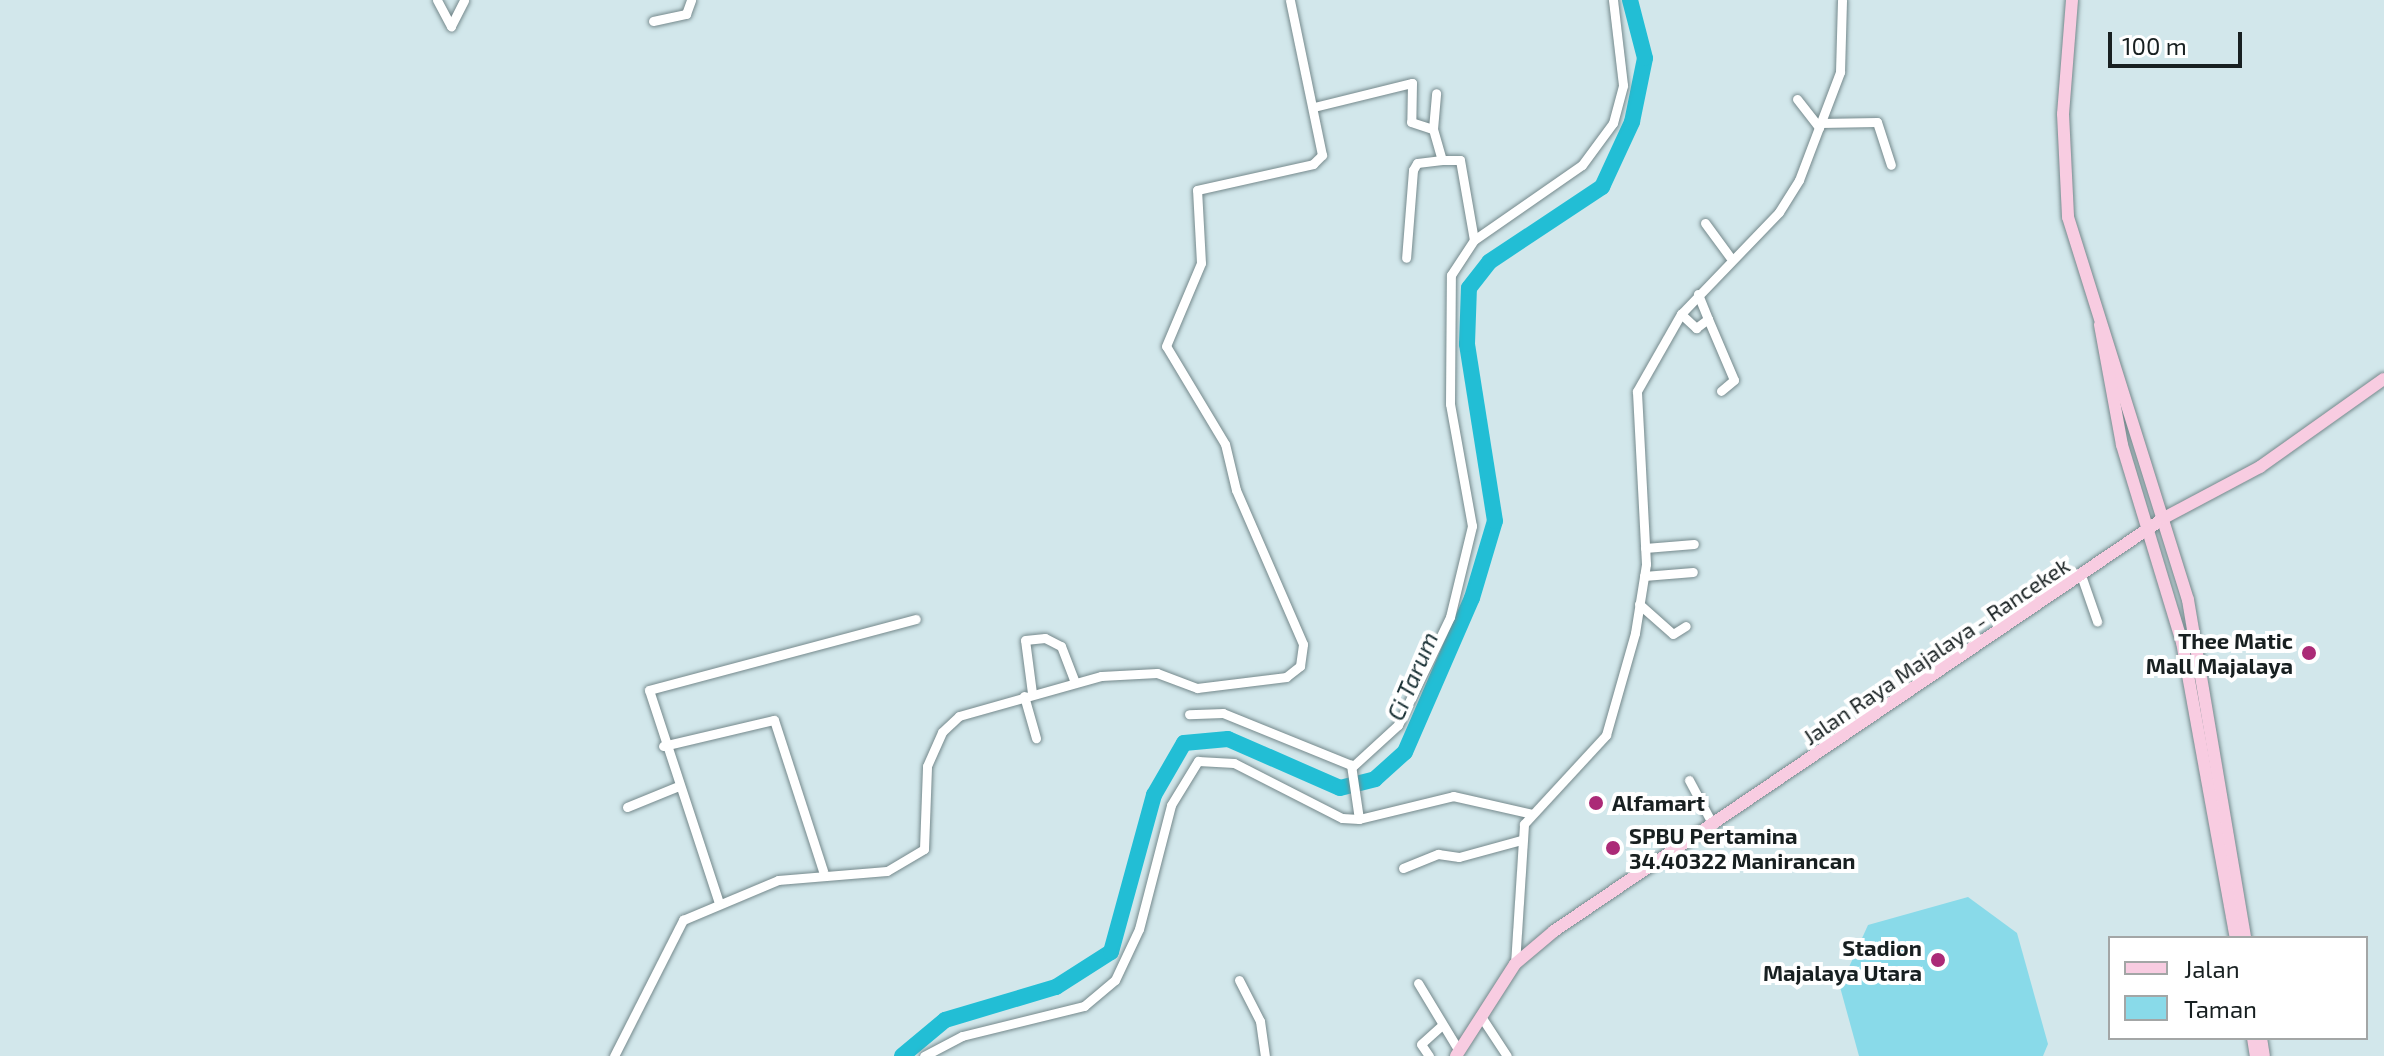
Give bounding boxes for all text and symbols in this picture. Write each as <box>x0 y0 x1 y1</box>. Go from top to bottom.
scale bar <box>2112 16 2246 66</box>
text: 100 m <box>2122 31 2187 60</box>
street label: Jalan Raya Majalaya - Rancekek <box>1798 552 2074 750</box>
water label: Ci Tarum <box>1380 627 1444 725</box>
place label: Thee Matic Mall Majalaya <box>2145 627 2293 678</box>
marker: Thee Matic Mall Majalaya <box>2300 644 2318 662</box>
place label: Alfamart <box>1612 790 1705 816</box>
marker: Alfamart <box>1587 794 1605 812</box>
place label: SPBU Pertamina 34.40322 Manirancan <box>1629 822 1855 874</box>
marker: SPBU Pertamina 34.40322 Manirancan <box>1604 839 1622 857</box>
place label: Stadion Majalaya Utara <box>1763 934 1922 986</box>
legend <box>2108 936 2368 1040</box>
marker: Stadion Majalaya Utara <box>1929 951 1947 969</box>
text: Jalan <box>2184 954 2240 983</box>
text: Taman <box>2184 994 2257 1023</box>

